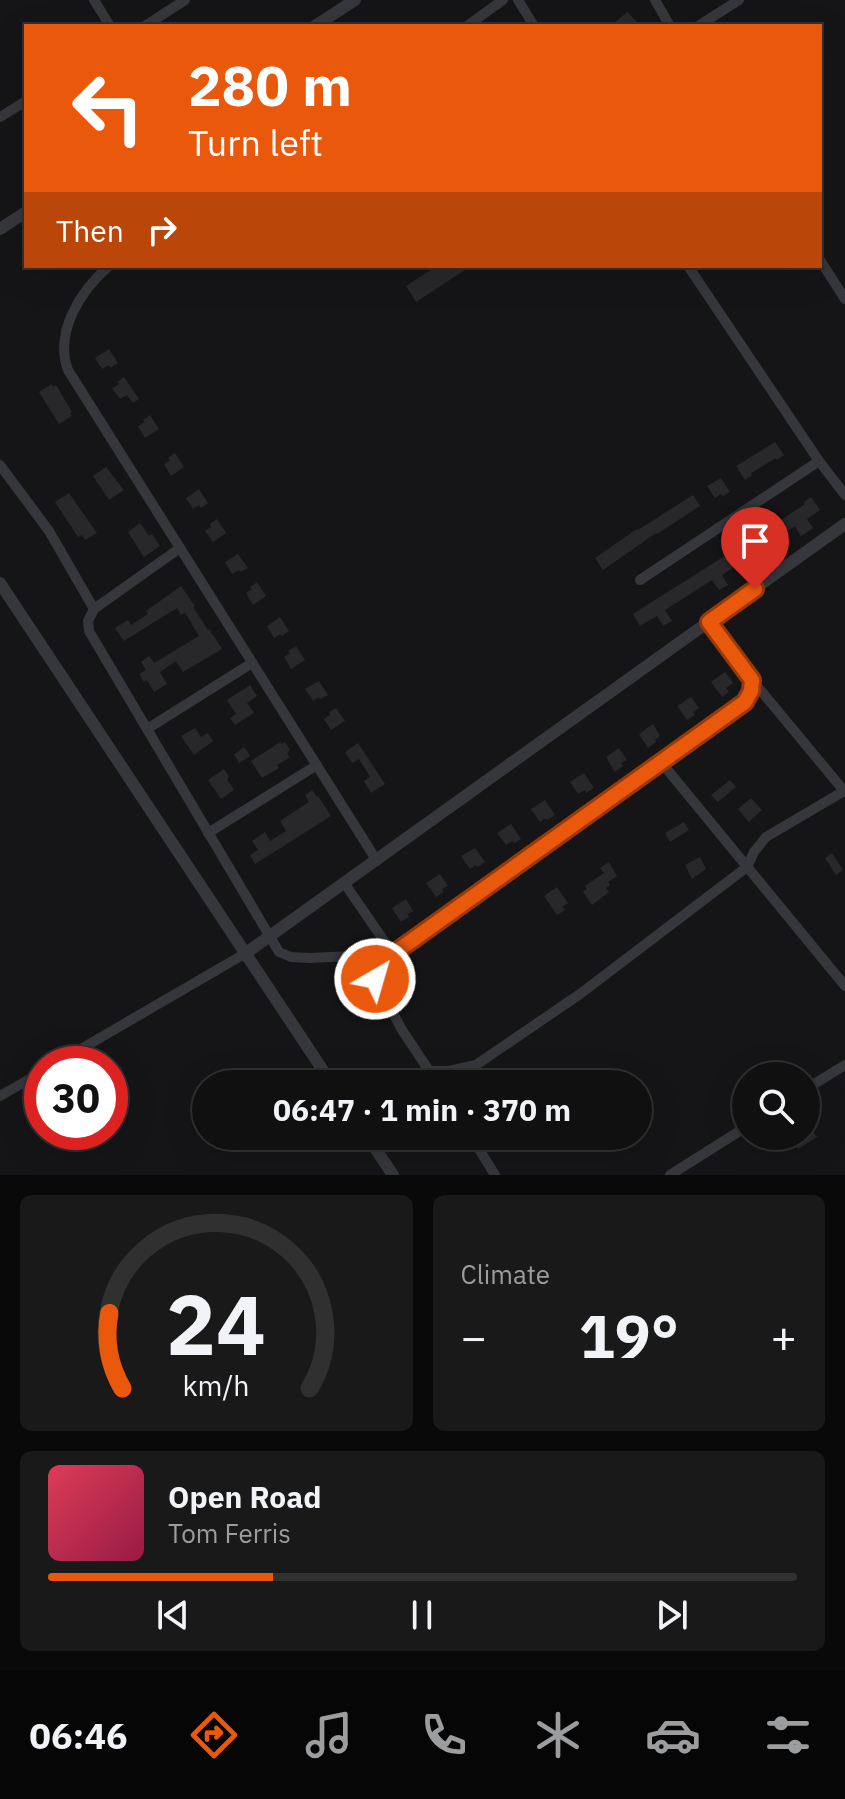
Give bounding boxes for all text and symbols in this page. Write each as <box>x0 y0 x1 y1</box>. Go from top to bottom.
text: 280 m <box>188 49 352 121</box>
icon: left <box>56 56 160 160</box>
text: Turn left <box>188 119 323 166</box>
icon: right <box>140 208 184 252</box>
text: Then <box>56 211 124 250</box>
pin <box>721 507 789 589</box>
icon: arrive <box>733 519 777 563</box>
position arrow <box>333 937 417 1021</box>
speed limit sign: 30 <box>24 1046 128 1150</box>
map controls <box>732 1062 820 1150</box>
button: search <box>732 1062 820 1150</box>
text: 06:47 · 1 min · 370 m <box>273 1090 571 1129</box>
text: Climate <box>461 1257 550 1291</box>
text: 24 <box>166 1270 266 1378</box>
text: 19° <box>579 1296 679 1375</box>
text: − <box>461 1308 487 1365</box>
text: + <box>771 1308 797 1365</box>
text: km/h <box>183 1367 250 1404</box>
text: Open Road <box>168 1477 321 1516</box>
text: Tom Ferris <box>168 1516 291 1550</box>
icon: previous <box>151 1593 195 1637</box>
icon: pause <box>400 1593 444 1637</box>
icon: next <box>650 1593 694 1637</box>
icon: directions <box>186 1707 242 1763</box>
icon: music <box>301 1707 357 1763</box>
icon: phone <box>416 1707 472 1763</box>
icon: climate <box>530 1707 586 1763</box>
icon: car <box>645 1707 701 1763</box>
icon: filters <box>760 1707 816 1763</box>
text: 06:46 <box>29 1712 128 1759</box>

